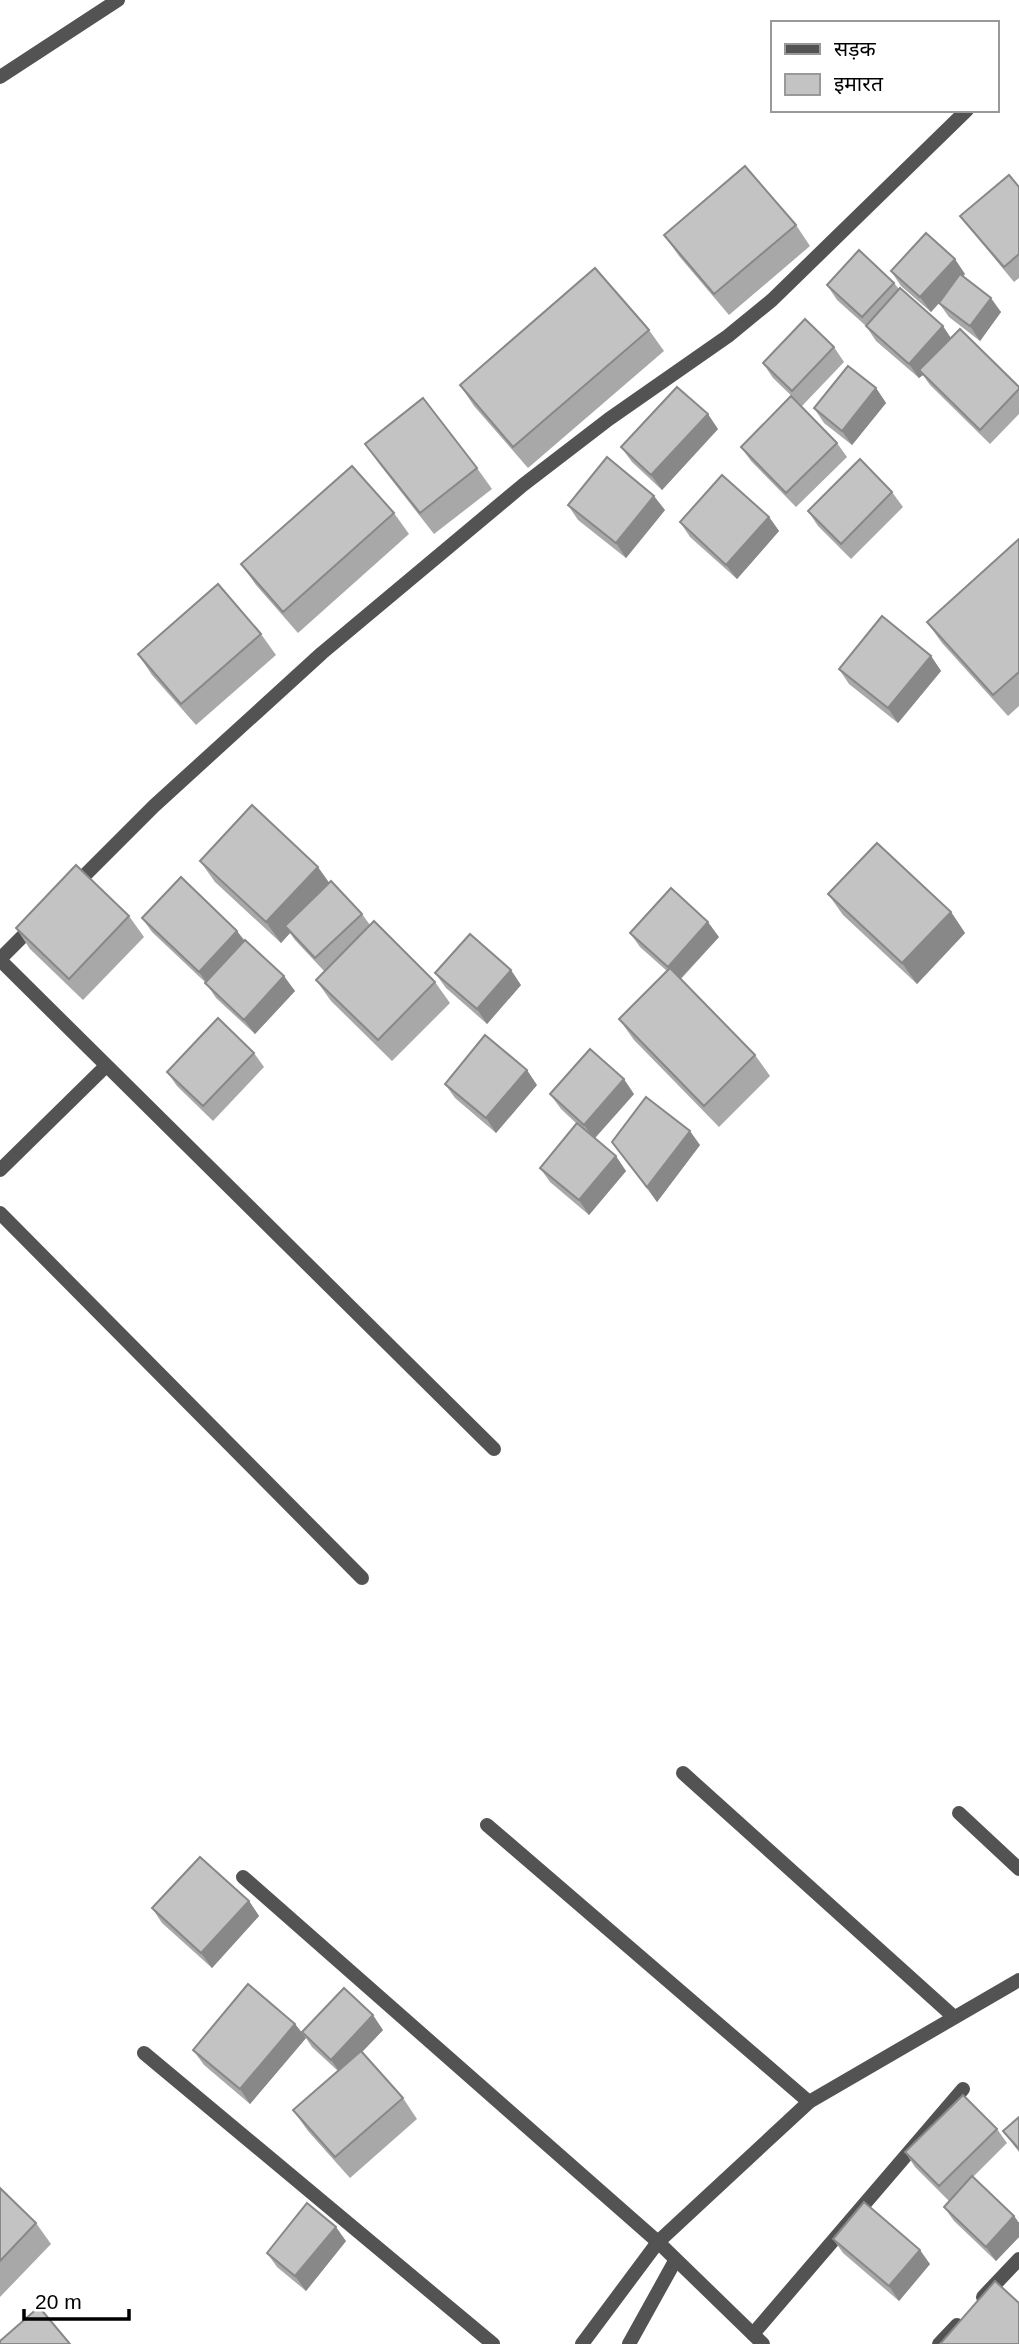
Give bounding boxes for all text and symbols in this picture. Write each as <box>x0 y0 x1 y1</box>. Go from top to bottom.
legend <box>771 21 998 112</box>
text: सड़क <box>834 37 876 60</box>
text: इमारत <box>834 72 884 95</box>
scale bar <box>24 2278 130 2322</box>
text: 20 m <box>35 2290 82 2313</box>

